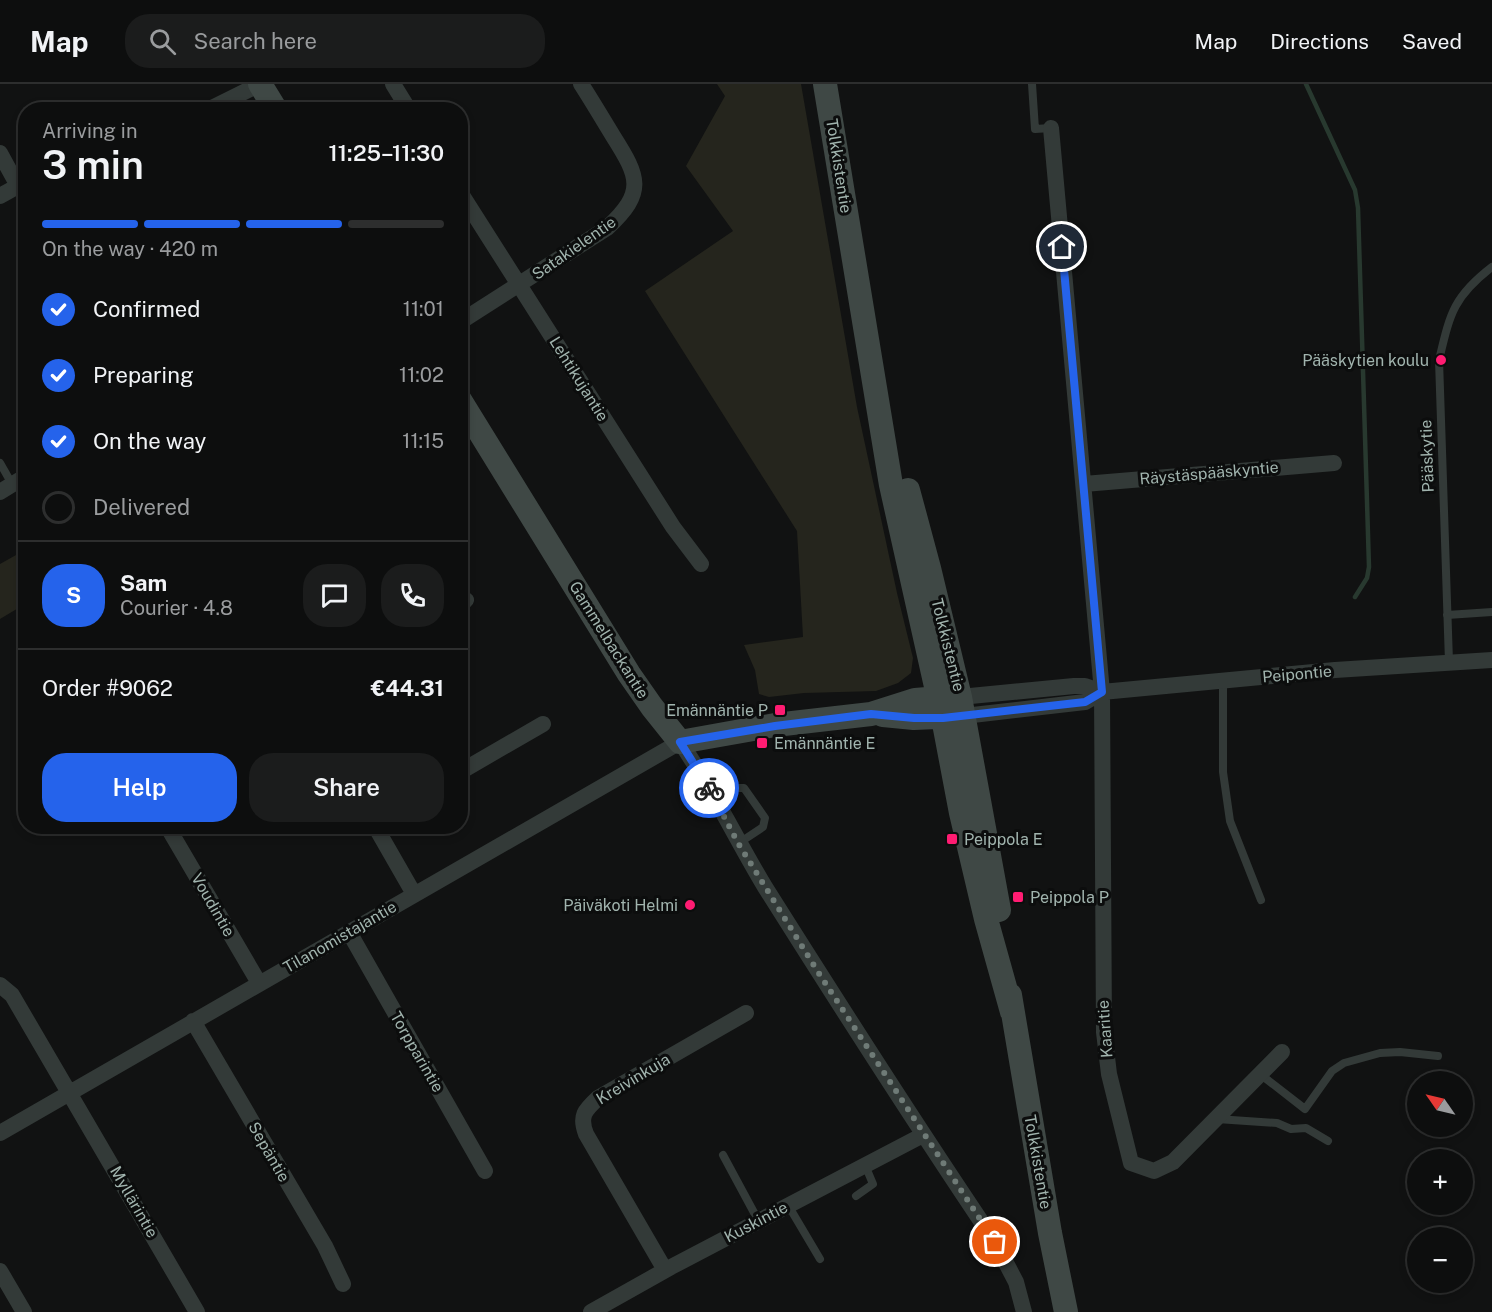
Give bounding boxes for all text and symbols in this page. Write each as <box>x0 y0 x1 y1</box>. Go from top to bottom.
search box <box>125 14 545 68</box>
text: Map <box>30 25 89 58</box>
icon: search <box>146 25 179 58</box>
text: Search here <box>194 28 317 54</box>
text: Map <box>1195 29 1237 54</box>
text: Directions <box>1270 29 1369 54</box>
text: Saved <box>1402 29 1462 54</box>
street label: Tolkkistentie <box>822 117 856 215</box>
text: Arriving in <box>42 119 137 143</box>
text: 11:25–11:30 <box>329 140 444 166</box>
text: 3 min <box>42 142 144 188</box>
street label: Satakielentie <box>528 212 620 284</box>
pin <box>1036 221 1087 272</box>
icon: home <box>1045 230 1078 263</box>
text: On the way · 420 m <box>42 237 218 261</box>
icon: check <box>42 293 75 326</box>
text: Confirmed <box>93 296 200 322</box>
text: 11:01 <box>403 297 444 321</box>
street label: Lehtikujantie <box>545 333 613 425</box>
place label: Pääskytien koulu <box>1302 351 1429 370</box>
marker: Pääskytien koulu <box>1434 353 1448 367</box>
icon: check <box>42 359 75 392</box>
text: Preparing <box>93 362 194 388</box>
text: 11:02 <box>399 363 444 387</box>
street label: Pääskytie <box>1416 419 1438 493</box>
icon: check <box>42 425 75 458</box>
text: On the way <box>93 428 206 454</box>
text: 11:15 <box>402 429 444 453</box>
street label: Räystäspääskyntie <box>1139 457 1279 489</box>
text: Delivered <box>93 494 190 520</box>
button: chat <box>303 564 366 627</box>
button: phone <box>381 564 444 627</box>
text: Sam <box>120 570 167 596</box>
street label: Gammelbackantie <box>565 578 653 702</box>
text: S <box>66 582 81 608</box>
text: Courier · 4.8 <box>120 596 233 620</box>
street label: Tolkkistentie <box>927 596 969 694</box>
street label: Peipontie <box>1261 661 1333 687</box>
text: Order #9062 <box>42 675 173 701</box>
text: €44.31 <box>371 675 444 701</box>
place label: Emännäntie P <box>666 701 768 720</box>
marker: Emännäntie P <box>773 703 787 717</box>
place label: Emännäntie E <box>774 734 876 753</box>
marker: Emännäntie E <box>755 736 769 750</box>
button: Help <box>42 753 237 822</box>
button: Share <box>249 753 444 822</box>
courier <box>679 758 739 818</box>
icon: bike <box>693 772 726 805</box>
place label: Peippola E <box>964 830 1043 849</box>
marker: Peippola E <box>945 832 959 846</box>
street label: Voudintie <box>187 870 239 940</box>
place label: Peippola P <box>1030 888 1109 907</box>
marker: Peippola P <box>1011 890 1025 904</box>
place label: Päiväkoti Helmi <box>563 896 678 915</box>
street label: Tilanomistajantie <box>280 897 400 977</box>
marker: Päiväkoti Helmi <box>683 898 697 912</box>
street label: Kaaritie <box>1094 999 1116 1059</box>
street label: Torpparintie <box>386 1008 448 1096</box>
street label: Kreivinkuja <box>593 1050 673 1108</box>
north arrow <box>1407 1071 1473 1137</box>
map controls <box>1407 1071 1473 1293</box>
street label: Tolkkistentie <box>1020 1113 1056 1211</box>
street label: Sepäntie <box>244 1119 294 1185</box>
button: + <box>1407 1149 1473 1215</box>
street label: Myllärintie <box>106 1163 162 1241</box>
street label: Kuskintie <box>721 1197 791 1247</box>
pin <box>969 1216 1020 1267</box>
icon: bag <box>978 1225 1011 1258</box>
button: − <box>1407 1227 1473 1293</box>

